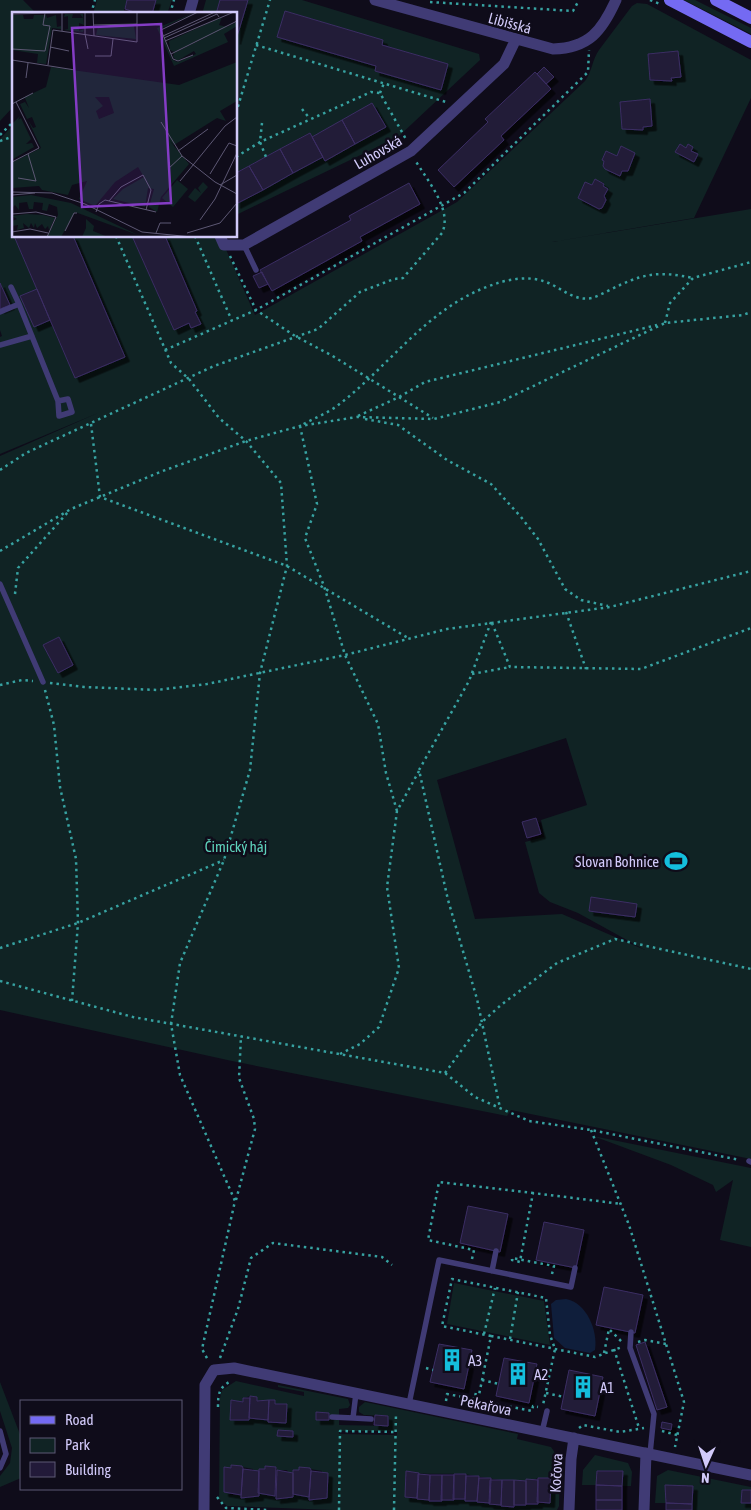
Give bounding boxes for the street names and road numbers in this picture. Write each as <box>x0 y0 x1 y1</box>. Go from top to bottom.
street label: Libišská <box>487 9 533 37</box>
street label: Luhovská <box>351 132 405 172</box>
street label: Pekařova <box>459 1391 513 1419</box>
street label: Kočova <box>546 1453 566 1493</box>

